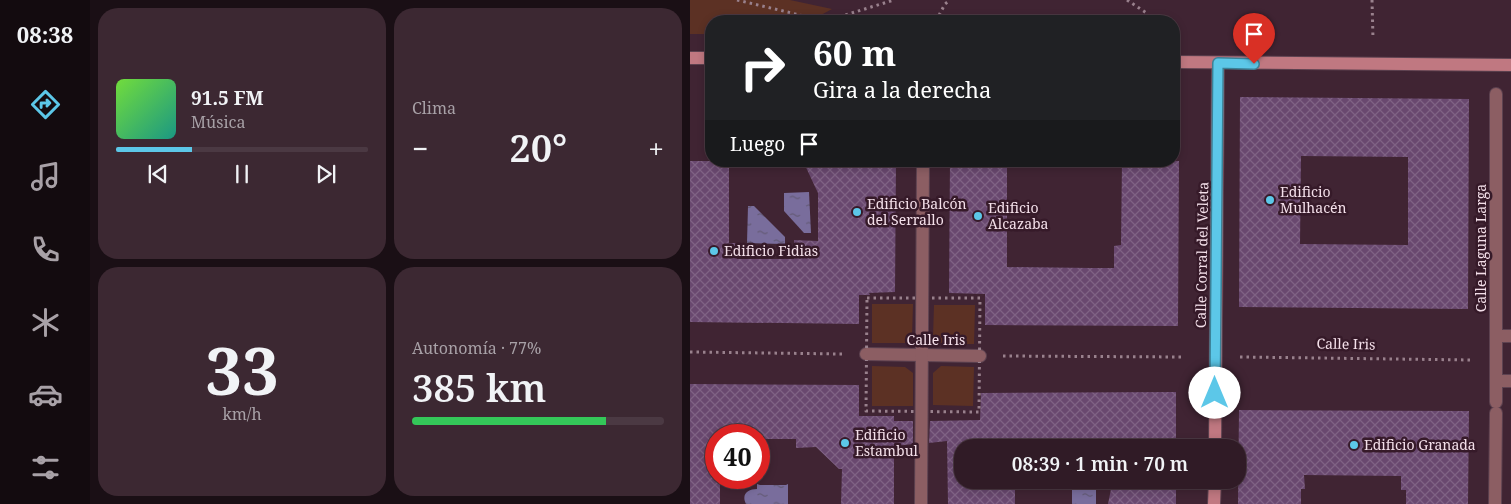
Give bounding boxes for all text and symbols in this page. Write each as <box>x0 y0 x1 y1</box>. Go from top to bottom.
pin <box>1233 13 1275 64</box>
text: 08:38 <box>17 19 73 49</box>
icon: arrive <box>1240 20 1268 48</box>
text: 60 m <box>813 29 896 76</box>
icon: right <box>730 35 795 100</box>
text: Gira a la derecha <box>813 74 991 104</box>
text: 91.5 FM <box>191 85 264 111</box>
icon: directions <box>28 87 63 122</box>
text: Clima <box>412 97 456 119</box>
text: Música <box>191 111 245 133</box>
text: 20° <box>509 121 567 173</box>
text: − <box>412 129 428 167</box>
text: + <box>648 129 664 167</box>
icon: arrive <box>795 130 823 158</box>
text: Luego <box>730 131 785 157</box>
icon: music <box>28 159 63 194</box>
icon: previous <box>144 160 172 188</box>
icon: pause <box>228 160 256 188</box>
icon: next <box>312 160 340 188</box>
street label: Calle Corral del Veleta <box>1191 181 1212 328</box>
place label: Edificio Mulhacén <box>1280 182 1347 217</box>
street label: Calle Laguna Larga <box>1471 184 1490 312</box>
place label: Edificio Balcón del Serrallo <box>867 194 967 229</box>
marker: Edificio Mulhacén <box>1264 194 1276 206</box>
place label: Edificio Alcazaba <box>988 198 1049 233</box>
marker: Edificio Balcón del Serrallo <box>851 206 863 218</box>
marker: Edificio Alcazaba <box>972 210 984 222</box>
icon: phone <box>28 232 63 267</box>
place label: Edificio Fidias <box>724 241 818 260</box>
marker: Edificio Fidias <box>708 245 720 257</box>
icon: climate <box>28 305 63 340</box>
text: 33 <box>205 326 279 414</box>
street label: Calle Iris <box>907 330 965 349</box>
street label: Calle Iris <box>1316 333 1376 354</box>
text: Autonomía · 77% <box>412 337 541 359</box>
text: 385 km <box>412 361 546 413</box>
position arrow <box>1188 366 1240 418</box>
icon: car <box>28 377 63 412</box>
text: km/h <box>222 403 262 425</box>
speed limit sign: 40 <box>705 424 770 489</box>
place label: Edificio Estambul <box>855 425 919 460</box>
place label: Edificio Granada <box>1364 435 1476 454</box>
marker: Edificio Estambul <box>839 437 851 449</box>
marker: Edificio Granada <box>1348 439 1360 451</box>
icon: filters <box>28 450 63 485</box>
text: 08:39 · 1 min · 70 m <box>1012 451 1188 477</box>

